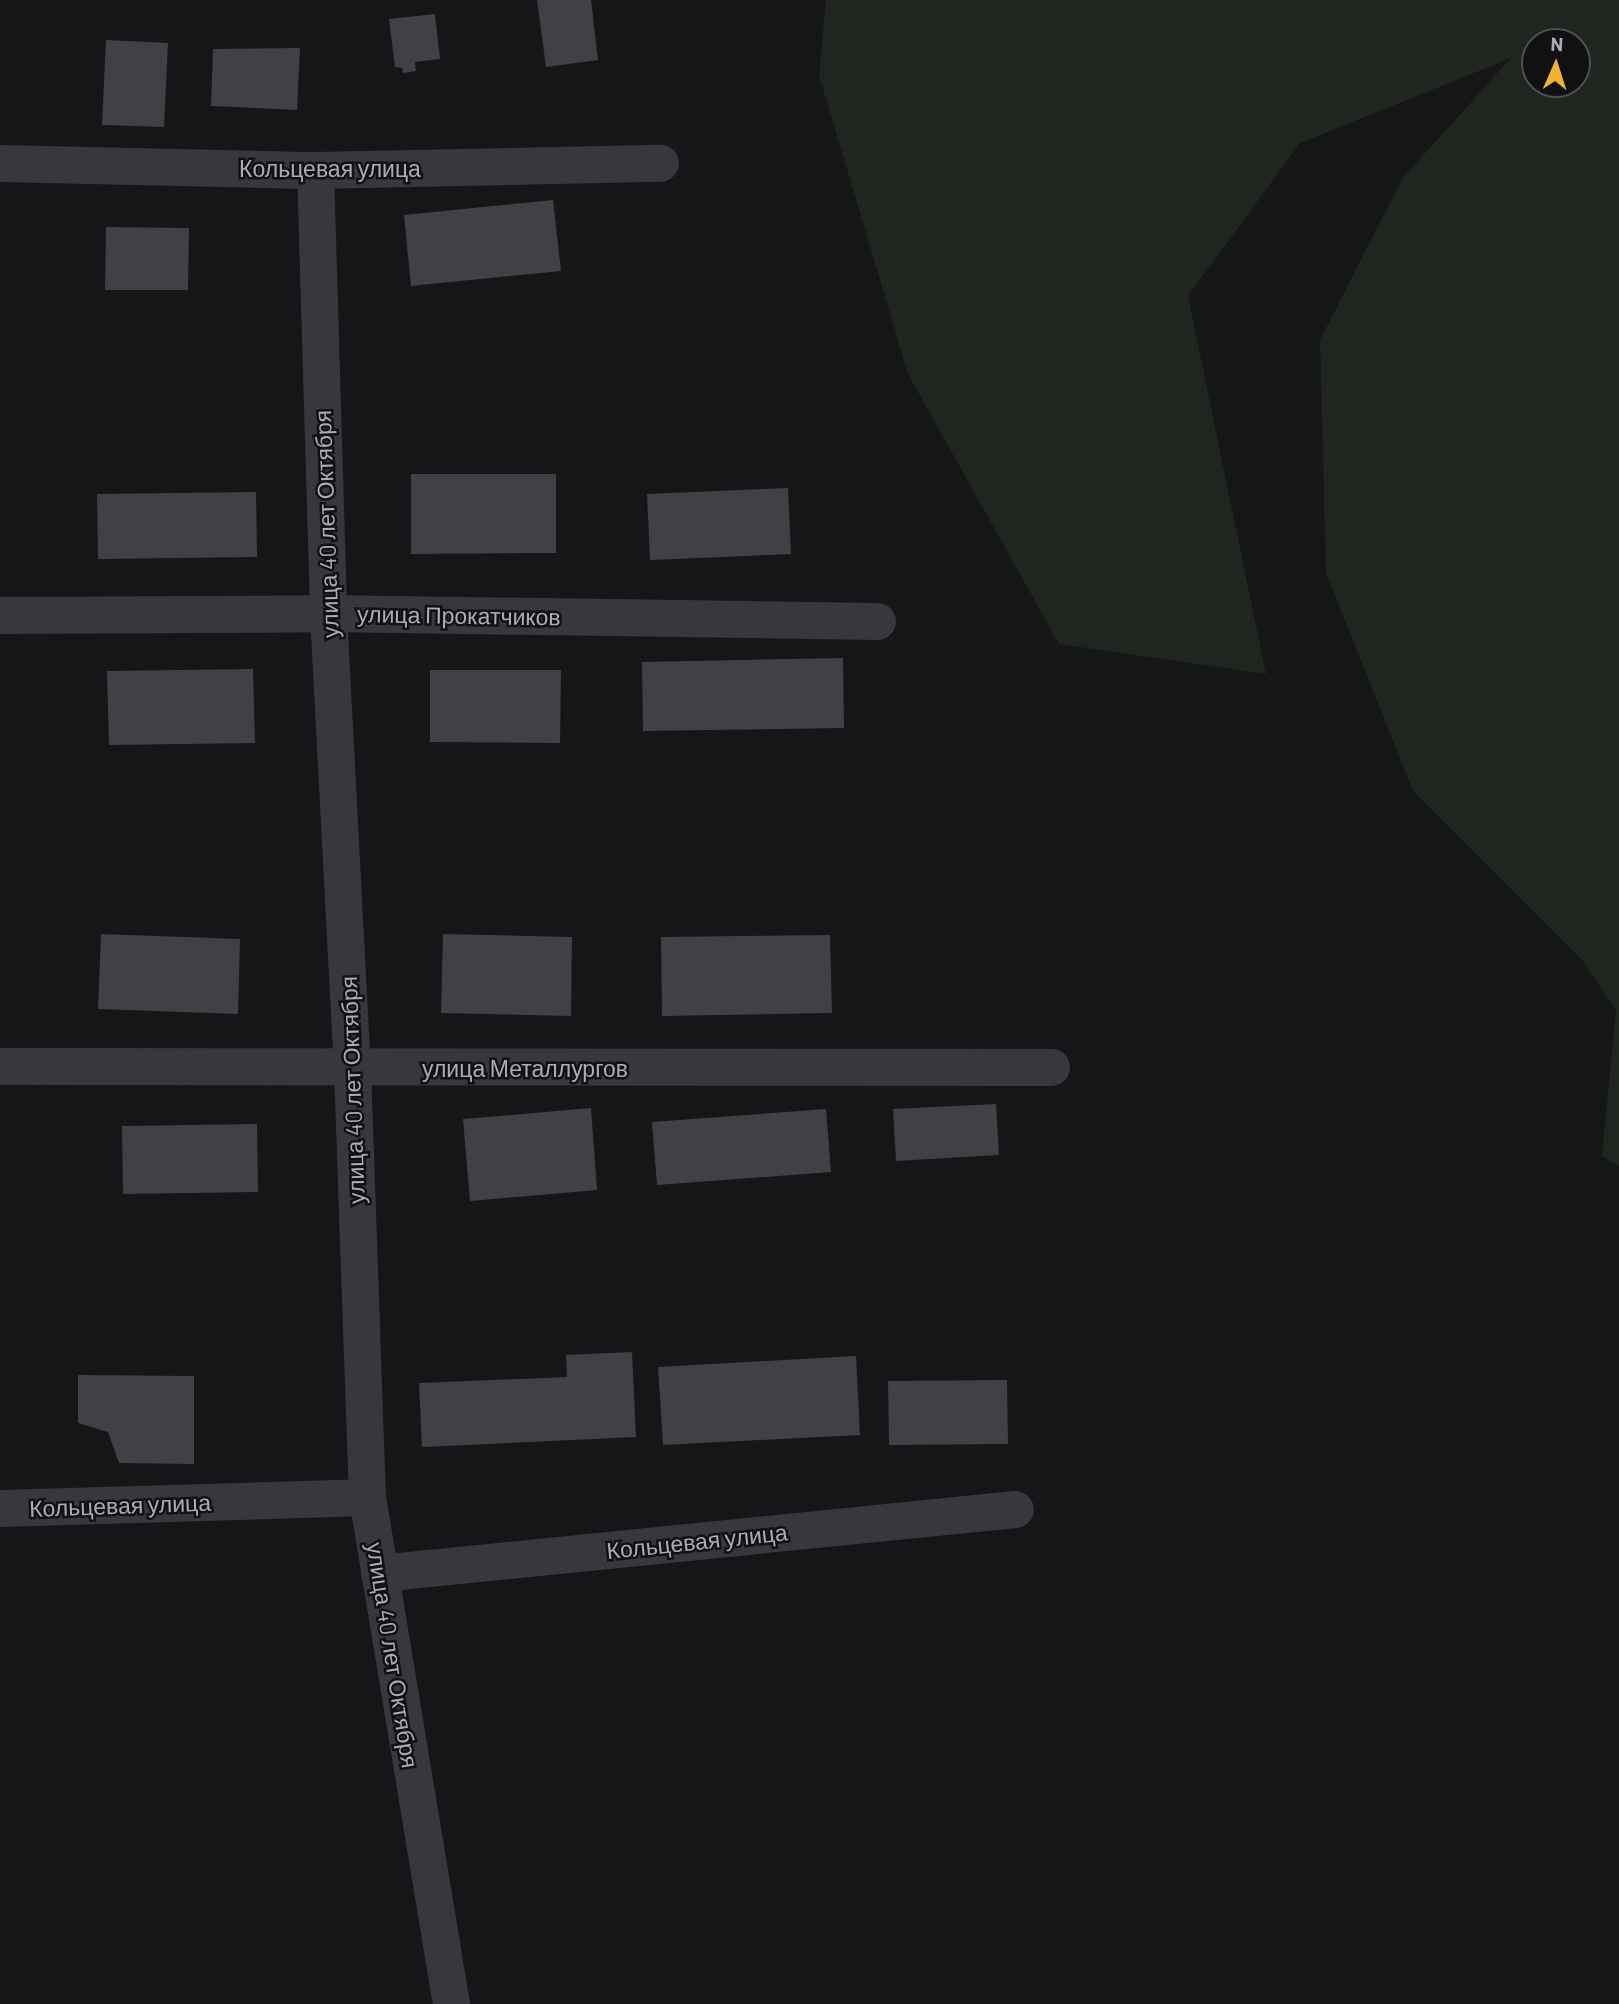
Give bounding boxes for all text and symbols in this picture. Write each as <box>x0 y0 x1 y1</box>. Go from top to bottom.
north arrow <box>1521 28 1591 98</box>
text: N <box>1550 32 1564 55</box>
street label: Кольцевая улица <box>239 154 421 182</box>
street label: улица 40 лет Октября <box>308 410 344 638</box>
street label: улица Прокатчиков <box>357 599 561 631</box>
street label: улица 40 лет Октября <box>334 976 370 1204</box>
street label: улица Металлургов <box>422 1054 628 1082</box>
street label: Кольцевая улица <box>29 1488 211 1522</box>
street label: Кольцевая улица <box>605 1518 789 1564</box>
street label: улица 40 лет Октября <box>362 1540 424 1770</box>

